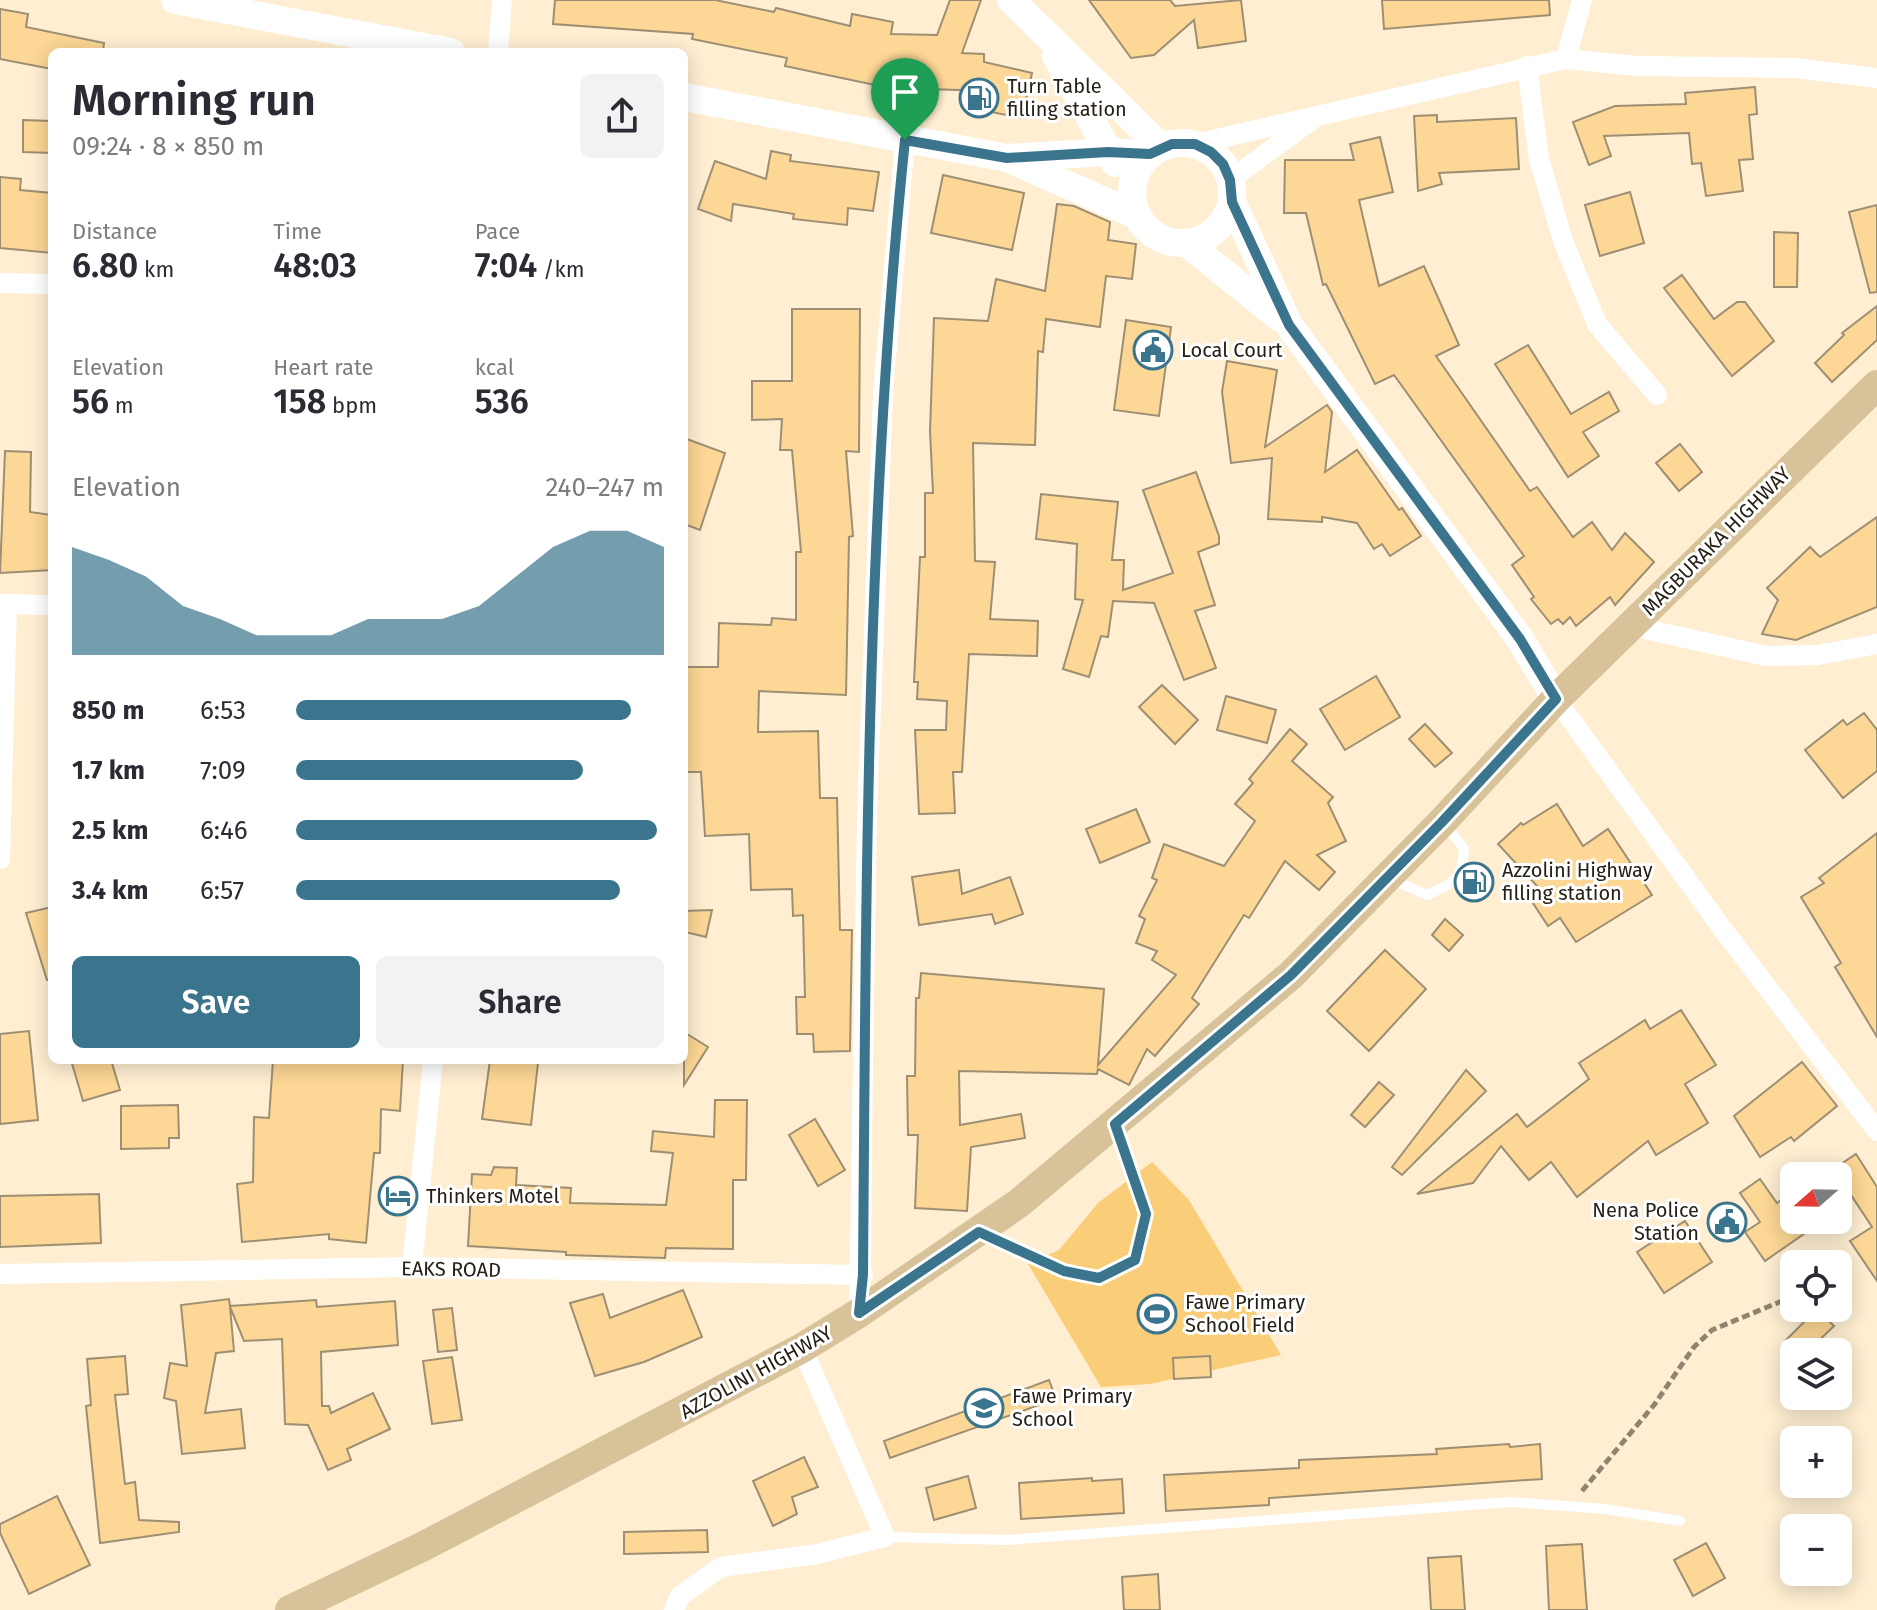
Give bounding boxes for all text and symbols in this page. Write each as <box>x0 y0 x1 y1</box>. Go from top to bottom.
pin <box>871 58 939 140</box>
icon: arrive <box>883 70 927 114</box>
text: Morning run <box>72 74 316 127</box>
button: share <box>580 74 664 158</box>
place label: Turn Table filling station <box>1007 74 1127 121</box>
fuel station icon: Turn Table filling station <box>958 77 1000 119</box>
text: 09:24 · 8 × 850 m <box>72 131 264 162</box>
text: Distance <box>72 218 157 245</box>
text: Time <box>273 218 322 245</box>
text: Pace <box>475 218 520 245</box>
text: 6.80 <box>72 245 138 286</box>
text: 48:03 <box>273 245 357 286</box>
text: 7:04 <box>475 245 537 286</box>
text: km <box>138 256 174 283</box>
text: /km <box>537 256 585 283</box>
public building icon: Local Court <box>1132 329 1174 371</box>
place label: Local Court <box>1181 338 1283 362</box>
text: Elevation <box>72 354 164 381</box>
text: Heart rate <box>273 354 374 381</box>
text: kcal <box>475 354 514 381</box>
text: 56 <box>72 381 109 422</box>
text: 158 <box>273 381 326 422</box>
text: 536 <box>475 381 529 422</box>
text: m <box>109 392 134 419</box>
text: bpm <box>326 392 377 419</box>
street label: MAGBURAKA HIGHWAY <box>1637 462 1795 620</box>
text: Elevation <box>72 472 181 503</box>
text: 240–247 m <box>545 472 664 503</box>
text: 850 m <box>72 695 144 726</box>
text: 6:53 <box>200 695 246 726</box>
text: 1.7 km <box>72 755 145 786</box>
text: 7:09 <box>200 755 246 786</box>
text: 2.5 km <box>72 815 148 846</box>
text: 6:46 <box>200 815 248 846</box>
place label: Azzolini Highway filling station <box>1502 858 1653 905</box>
fuel station icon: Azzolini Highway filling station <box>1453 861 1495 903</box>
text: 3.4 km <box>72 875 148 906</box>
text: 6:57 <box>200 875 244 906</box>
button: Save <box>72 956 360 1048</box>
button: Share <box>376 956 664 1048</box>
north arrow <box>1780 1162 1852 1234</box>
map controls <box>1780 1162 1852 1586</box>
hotel icon: Thinkers Motel <box>377 1175 419 1217</box>
place label: Thinkers Motel <box>426 1184 559 1208</box>
place label: Nena Police Station <box>1592 1198 1699 1245</box>
public building icon: Nena Police Station <box>1706 1201 1748 1243</box>
button: locate <box>1780 1250 1852 1322</box>
street label: EAKS ROAD <box>401 1256 501 1282</box>
place label: Fawe Primary School Field <box>1185 1290 1305 1337</box>
sports icon: Fawe Primary School Field <box>1136 1293 1178 1335</box>
street label: AZZOLINI HIGHWAY <box>676 1320 836 1424</box>
button: layers <box>1780 1338 1852 1410</box>
place label: Fawe Primary School <box>1012 1384 1132 1431</box>
school or university icon: Fawe Primary School <box>963 1387 1005 1429</box>
button: + <box>1780 1426 1852 1498</box>
button: − <box>1780 1514 1852 1586</box>

